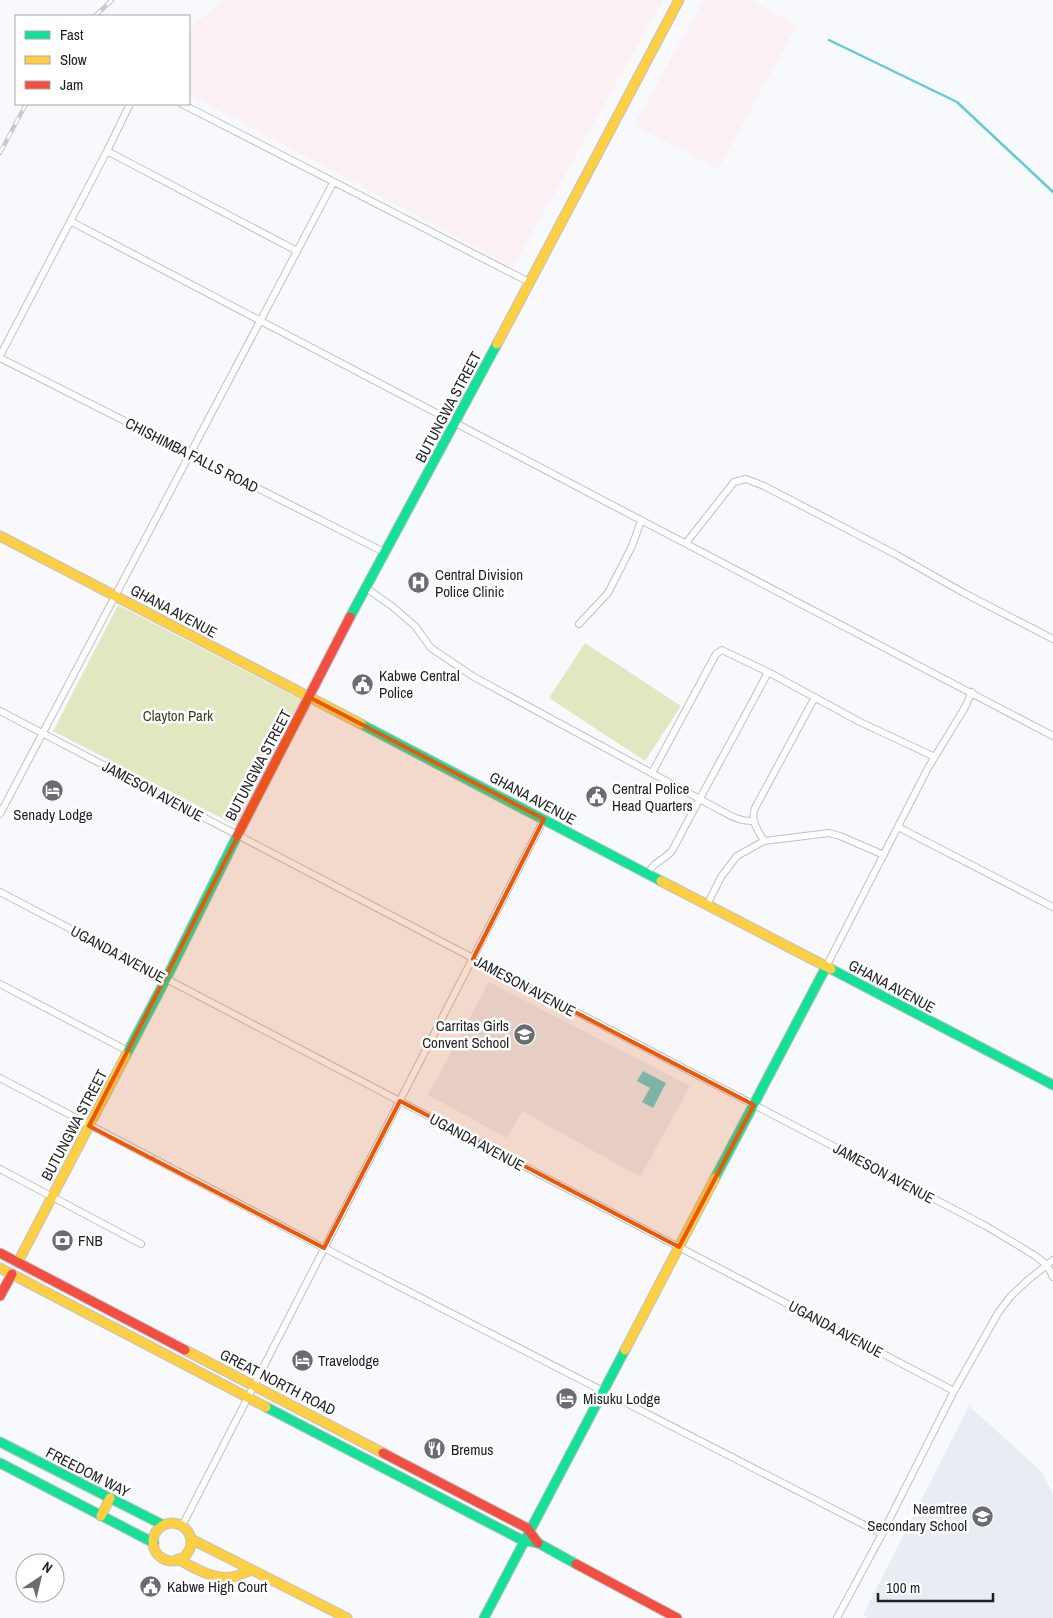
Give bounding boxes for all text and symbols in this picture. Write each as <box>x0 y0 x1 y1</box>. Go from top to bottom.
legend <box>15 15 190 105</box>
text: Fast <box>60 24 84 45</box>
text: Slow <box>60 49 87 70</box>
text: Jam <box>60 74 83 95</box>
street label: BUTUNGWA STREET <box>410 348 486 466</box>
street label: CHISHIMBA FALLS ROAD <box>122 412 262 498</box>
place label: Central Division Police Clinic <box>435 564 523 602</box>
hospital icon: Central Division Police Clinic <box>407 571 431 595</box>
street label: GHANA AVENUE <box>127 579 221 643</box>
place label: Kabwe Central Police <box>379 665 460 703</box>
public building icon: Kabwe Central Police <box>351 672 375 696</box>
park label: Clayton Park <box>143 705 214 726</box>
street label: BUTUNGWA STREET <box>220 706 296 824</box>
street label: JAMESON AVENUE <box>99 755 207 827</box>
street label: GHANA AVENUE <box>486 766 580 830</box>
place label: Central Police Head Quarters <box>612 778 693 816</box>
hotel icon: Senady Lodge <box>41 779 65 803</box>
public building icon: Central Police Head Quarters <box>584 785 608 809</box>
place label: Senady Lodge <box>13 804 93 825</box>
street label: UGANDA AVENUE <box>67 920 169 988</box>
street label: JAMESON AVENUE <box>471 950 579 1022</box>
street label: GHANA AVENUE <box>845 954 939 1018</box>
place label: Carritas Girls Convent School <box>422 1015 509 1053</box>
school or university icon: Carritas Girls Convent School <box>513 1022 537 1046</box>
street label: BUTUNGWA STREET <box>36 1066 112 1184</box>
street label: UGANDA AVENUE <box>426 1108 528 1176</box>
street label: JAMESON AVENUE <box>830 1137 938 1209</box>
bank icon: FNB <box>50 1228 74 1252</box>
place label: FNB <box>78 1230 103 1251</box>
street label: UGANDA AVENUE <box>785 1295 887 1363</box>
street label: GREAT NORTH ROAD <box>217 1344 340 1420</box>
hotel icon: Travelodge <box>290 1348 314 1372</box>
place label: Travelodge <box>318 1350 379 1371</box>
hotel icon: Misuku Lodge <box>555 1386 579 1410</box>
place label: Misuku Lodge <box>583 1388 660 1409</box>
restaurant icon: Bremus <box>423 1437 447 1461</box>
place label: Bremus <box>451 1439 493 1460</box>
street label: FREEDOM WAY <box>42 1442 134 1503</box>
place label: Neemtree Secondary School <box>867 1498 967 1536</box>
school or university icon: Neemtree Secondary School <box>971 1505 995 1529</box>
north arrow <box>15 1553 65 1603</box>
text: N <box>39 1558 56 1577</box>
scale bar <box>878 1570 993 1602</box>
public building icon: Kabwe High Court <box>139 1574 163 1598</box>
place label: Kabwe High Court <box>167 1576 268 1597</box>
text: 100 m <box>886 1577 920 1598</box>

